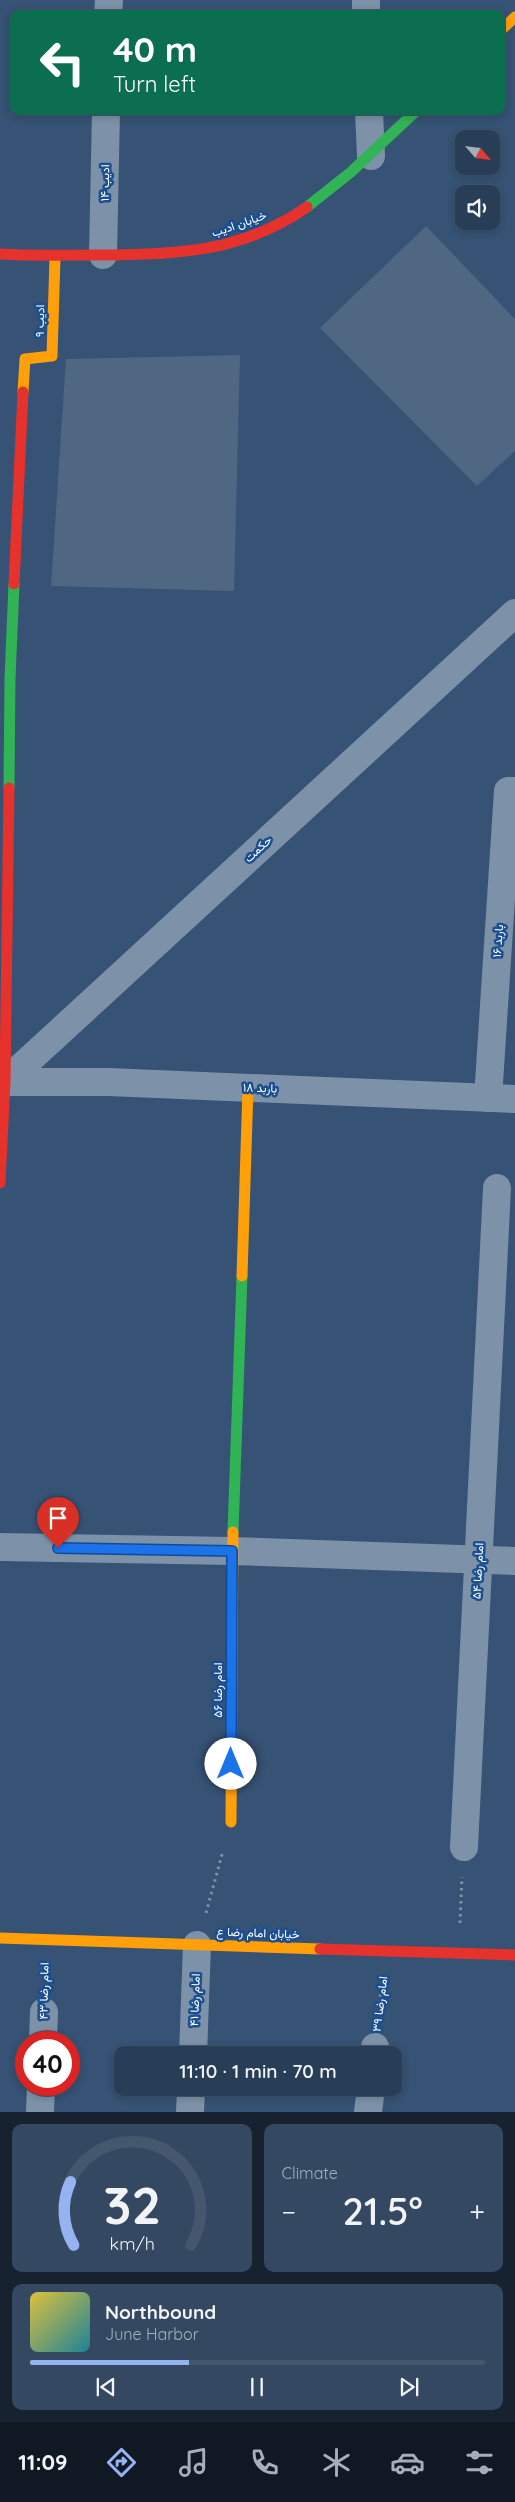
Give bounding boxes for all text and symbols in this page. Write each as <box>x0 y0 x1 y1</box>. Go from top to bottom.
text: 40 m <box>113 27 197 71</box>
icon: left <box>30 30 95 95</box>
text: Turn left <box>113 70 196 98</box>
north arrow <box>455 130 500 175</box>
map controls <box>455 130 500 230</box>
street label: ادیب ۱۴ <box>97 164 112 202</box>
button: sound <box>455 185 500 230</box>
street label: خیابان ادیب <box>209 207 268 240</box>
street label: ادیب ۹ <box>32 305 47 337</box>
street label: حکمت <box>241 832 275 865</box>
street label: باربد ۱۶ <box>489 924 507 958</box>
street label: باربد ۱۸ <box>243 1079 277 1097</box>
pin <box>37 1497 79 1548</box>
icon: arrive <box>44 1504 72 1532</box>
street label: امام رضا ۵۴ <box>469 1542 487 1600</box>
street label: امام رضا ۵۶ <box>210 1662 226 1718</box>
position arrow <box>204 1737 256 1789</box>
street label: خیابان امام رضا ع <box>216 1924 300 1943</box>
street label: امام رضا ۴۳ <box>36 1962 52 2020</box>
street label: امام رضا ۴۱ <box>186 1973 204 2027</box>
street label: امام رضا ۳۹ <box>369 1975 391 2033</box>
speed limit sign: 40 <box>15 2031 80 2096</box>
text: 11:10 · 1 min · 70 m <box>179 2059 337 2083</box>
text: Climate <box>282 2163 338 2183</box>
text: 32 <box>103 2172 161 2237</box>
text: 21.5° <box>343 2187 423 2235</box>
text: − <box>282 2194 296 2229</box>
text: + <box>469 2194 485 2229</box>
text: km/h <box>109 2232 154 2254</box>
text: Northbound <box>105 2300 216 2324</box>
text: June Harbor <box>105 2324 199 2344</box>
icon: previous <box>92 2373 120 2401</box>
icon: pause <box>243 2373 271 2401</box>
icon: next <box>395 2373 423 2401</box>
icon: directions <box>104 2445 139 2480</box>
icon: music <box>176 2445 211 2480</box>
icon: phone <box>247 2445 282 2480</box>
icon: climate <box>319 2445 354 2480</box>
icon: car <box>390 2445 425 2480</box>
icon: filters <box>462 2445 497 2480</box>
text: 11:09 <box>18 2448 67 2476</box>

